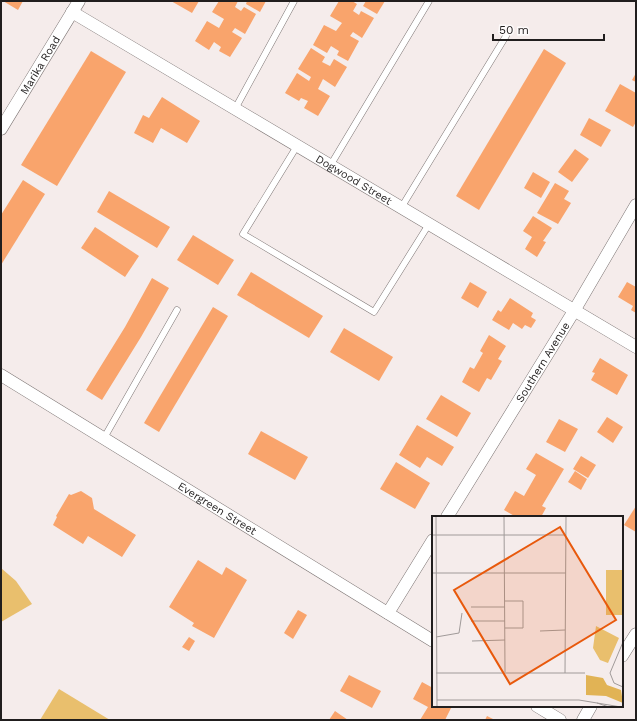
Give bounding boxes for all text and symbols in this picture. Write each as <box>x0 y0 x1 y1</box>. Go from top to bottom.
scale bar <box>493 16 604 42</box>
text: 50 m <box>499 23 529 37</box>
street label: Marika Road <box>17 33 63 96</box>
street label: Dogwood Street <box>314 152 395 207</box>
street label: Southern Avenue <box>513 320 572 405</box>
street label: Evergreen Street <box>176 479 259 537</box>
inset map <box>432 516 623 707</box>

